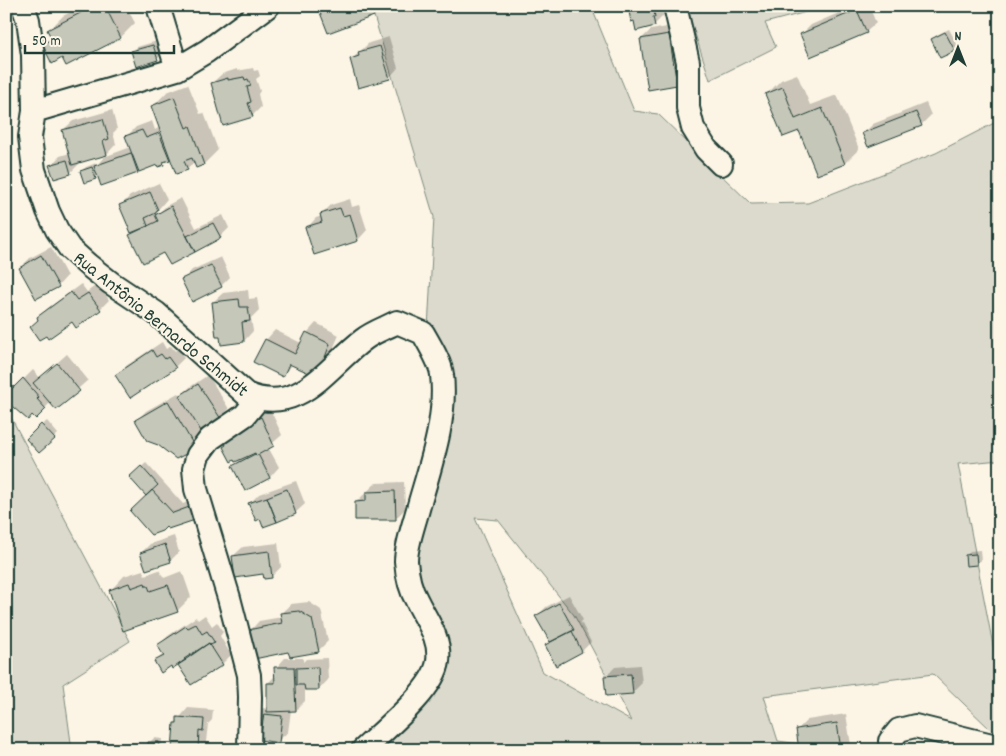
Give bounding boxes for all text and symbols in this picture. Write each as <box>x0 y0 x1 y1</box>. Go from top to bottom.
scale bar <box>25 22 174 54</box>
north arrow <box>934 22 984 72</box>
text: N <box>955 27 962 47</box>
text: 50 m <box>32 31 61 53</box>
street label: Rua Antônio Bernardo Schmidt <box>66 246 253 405</box>

